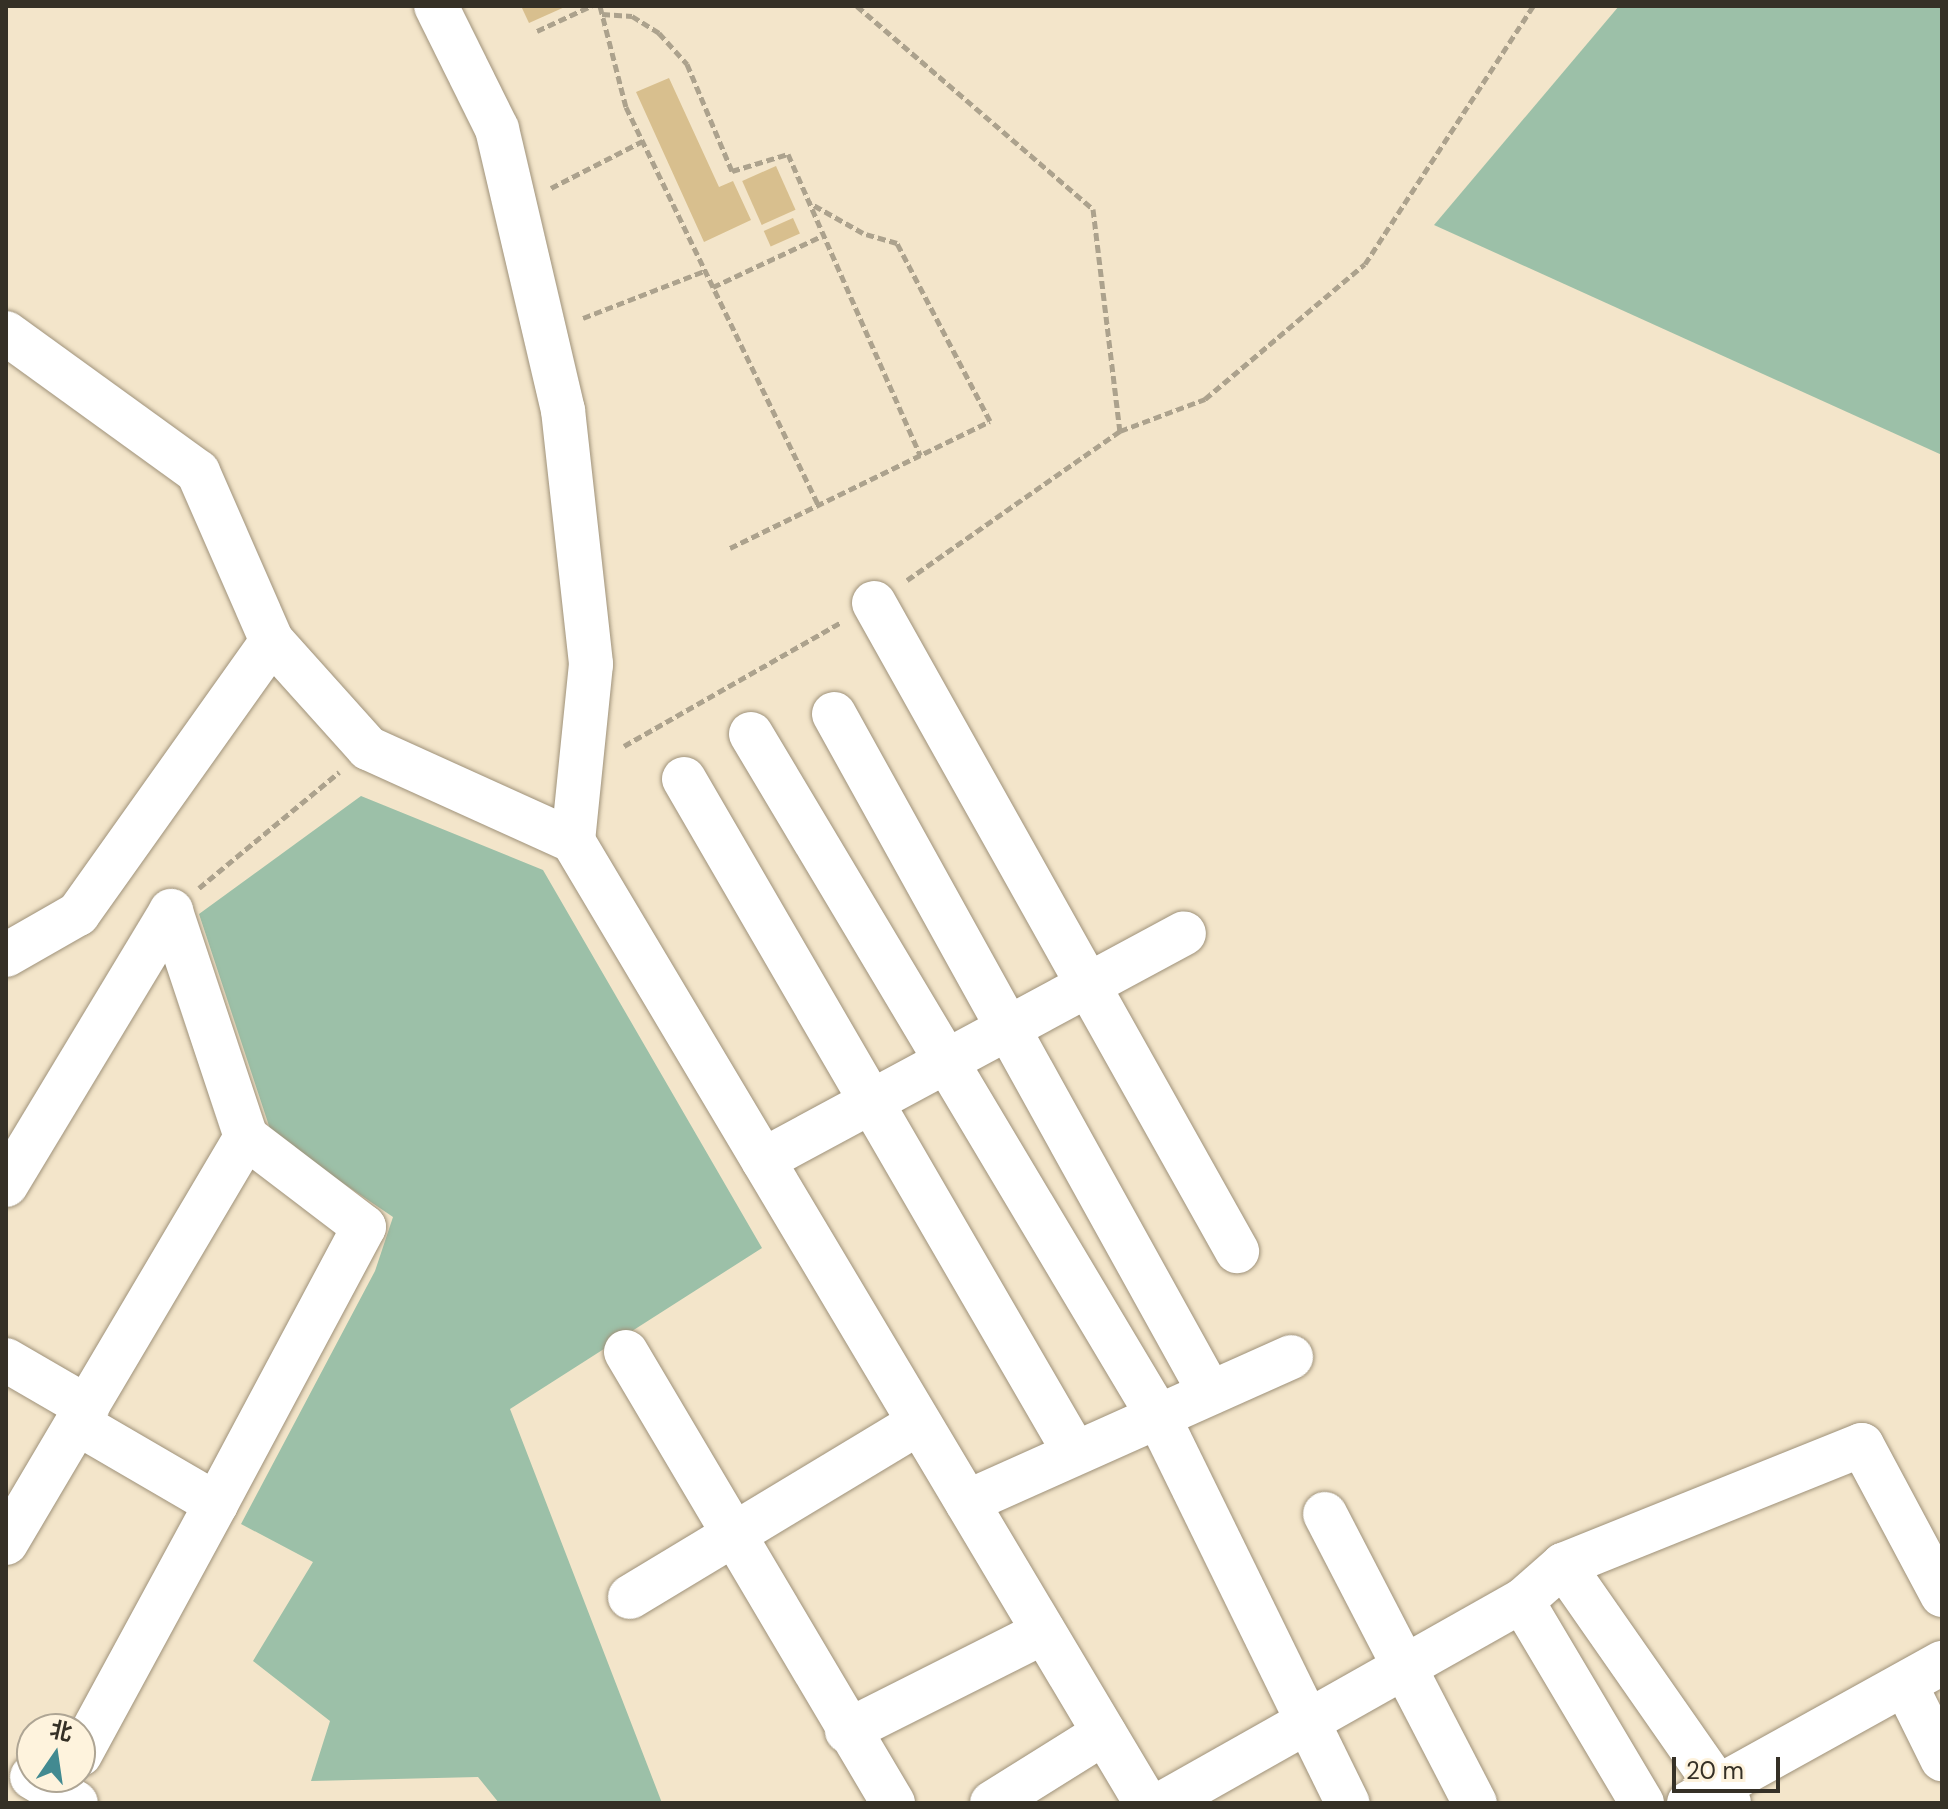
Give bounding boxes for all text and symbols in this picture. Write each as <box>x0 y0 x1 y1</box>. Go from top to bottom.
north arrow <box>16 1713 96 1793</box>
text: 北 <box>47 1714 75 1748</box>
scale bar <box>1676 1741 1784 1791</box>
text: 20 m <box>1686 1755 1744 1786</box>

